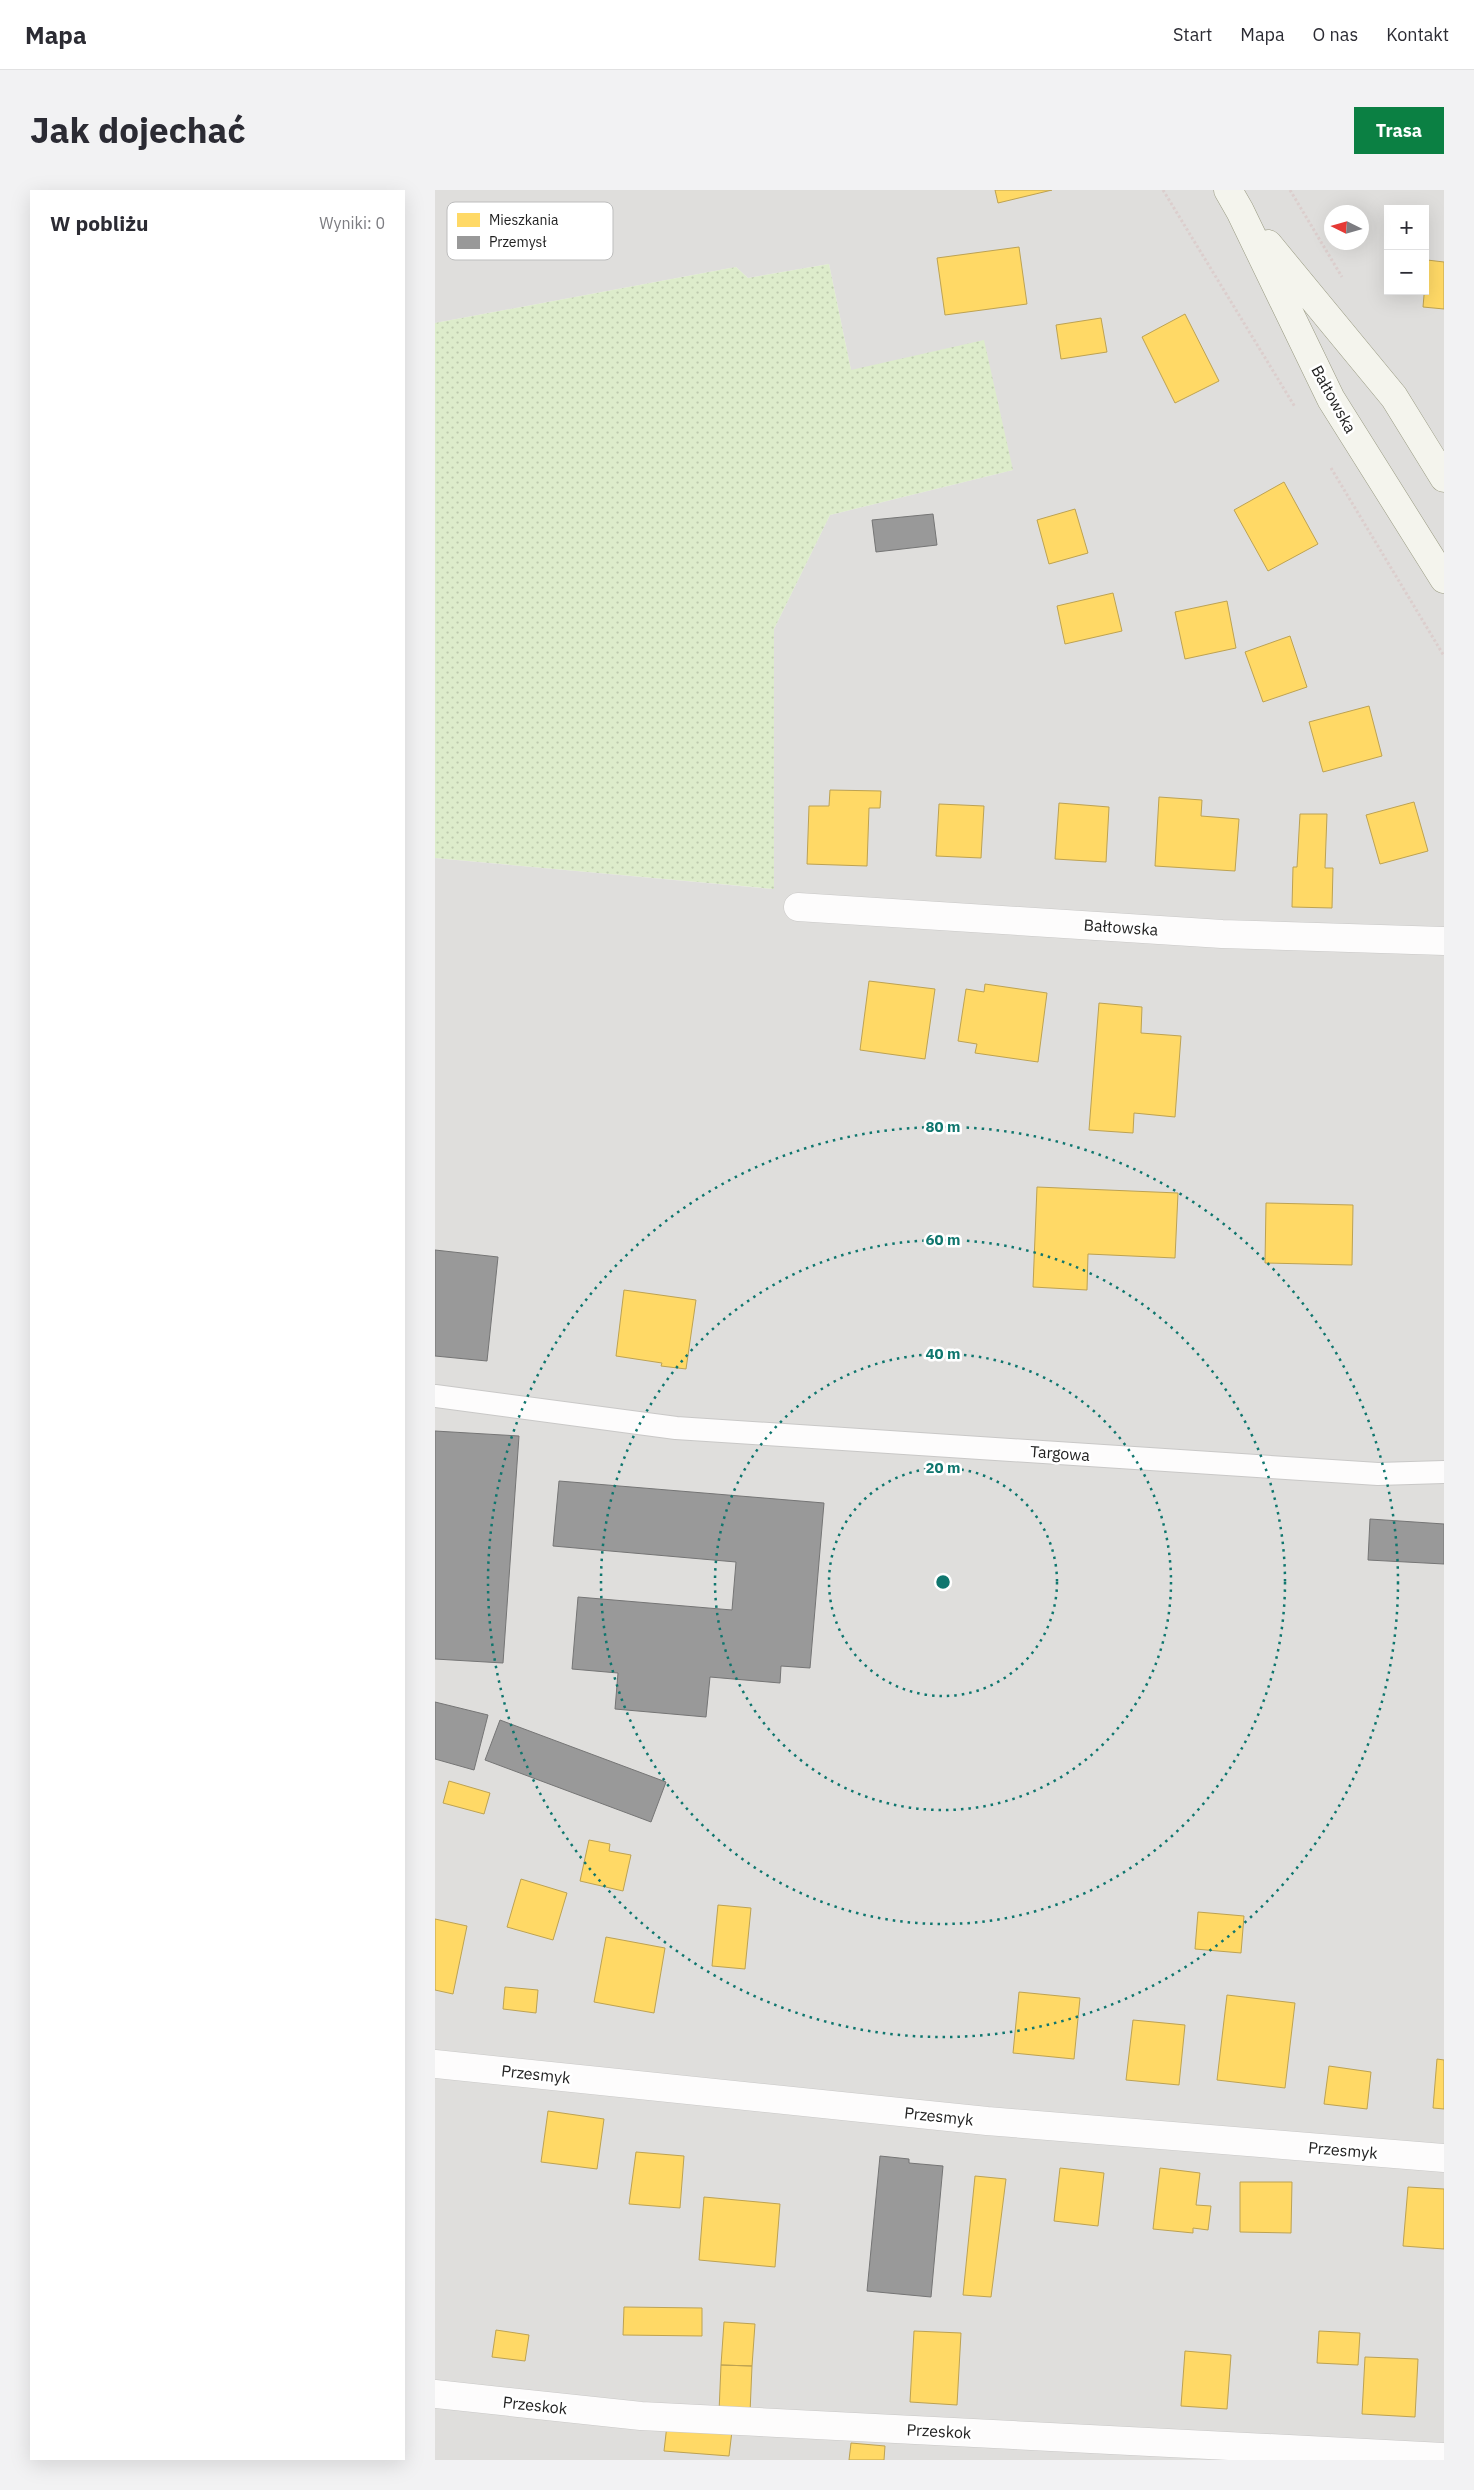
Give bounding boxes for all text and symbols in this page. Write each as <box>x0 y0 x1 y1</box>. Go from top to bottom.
text: Mapa <box>25 19 87 51</box>
text: Start <box>1173 23 1212 46</box>
text: Mapa <box>1240 23 1285 46</box>
text: O nas <box>1313 23 1358 46</box>
text: Kontakt <box>1386 23 1449 46</box>
text: Jak dojechać <box>30 107 246 153</box>
button: Trasa <box>1354 107 1444 154</box>
legend <box>447 202 613 260</box>
north arrow <box>1324 205 1369 250</box>
map controls <box>1384 205 1429 295</box>
button: + <box>1384 205 1429 250</box>
text: W pobliżu <box>50 209 149 237</box>
text: Mieszkania <box>489 211 559 229</box>
text: Wyniki: 0 <box>319 213 385 233</box>
text: Przemysł <box>489 233 546 251</box>
button: − <box>1384 250 1429 295</box>
street label: Bałtowska <box>1307 361 1361 437</box>
street label: Bałtowska <box>1083 914 1159 940</box>
text: 80 m <box>926 1117 960 1136</box>
text: 60 m <box>926 1230 960 1249</box>
text: 40 m <box>926 1344 960 1363</box>
street label: Targowa <box>1029 1441 1091 1465</box>
text: 20 m <box>926 1458 960 1477</box>
centre of rings <box>934 1573 952 1591</box>
street label: Przesmyk <box>500 2060 572 2088</box>
street label: Przesmyk <box>903 2102 975 2130</box>
street label: Przesmyk <box>1308 2137 1379 2163</box>
street label: Przeskok <box>502 2392 569 2418</box>
street label: Przeskok <box>906 2419 972 2443</box>

